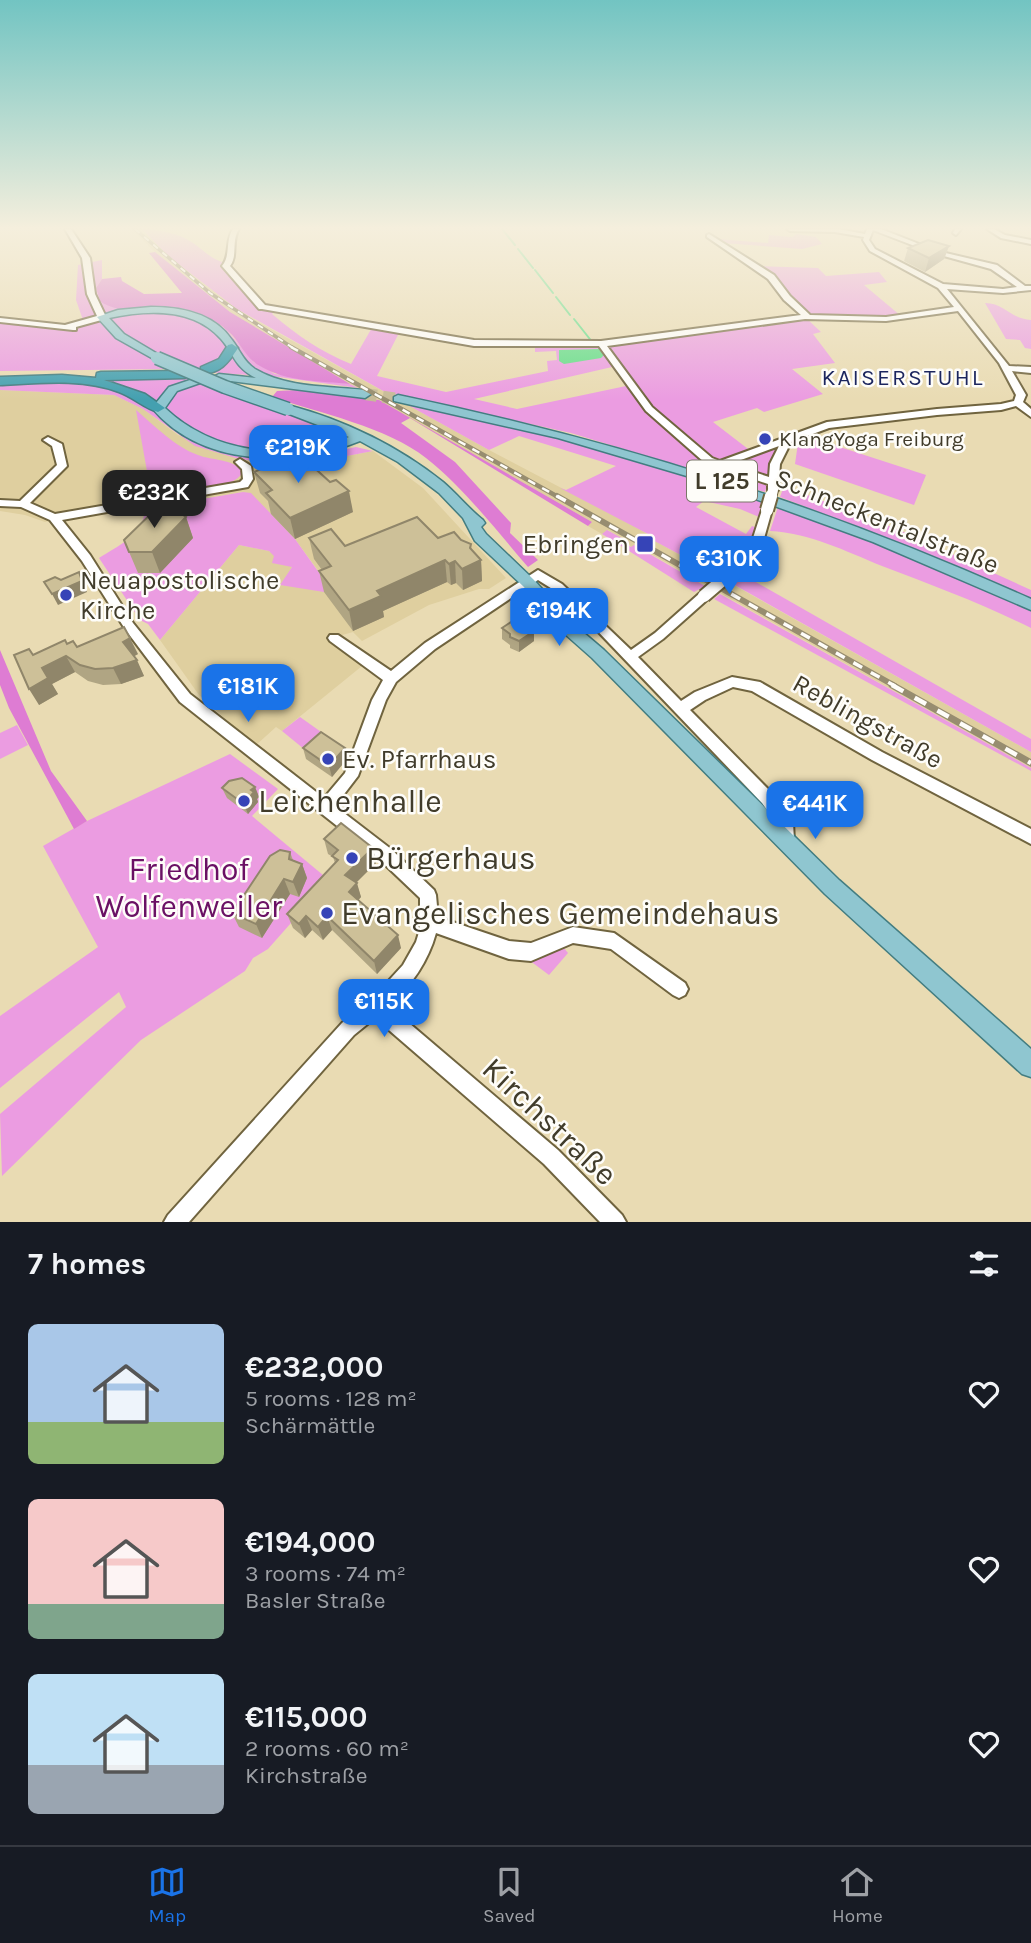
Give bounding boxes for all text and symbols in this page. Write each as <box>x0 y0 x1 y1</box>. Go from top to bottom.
district label: KAISERSTUHL <box>821 364 985 391</box>
pin: €219K <box>249 426 347 485</box>
place label: KlangYoga Freiburg <box>779 427 964 451</box>
marker: KlangYoga Freiburg <box>757 431 773 447</box>
text: €219K <box>265 434 331 461</box>
road number: L 125 <box>687 460 757 502</box>
street label: Schneckentalstraße <box>770 462 1003 581</box>
pin: €232K <box>105 470 203 530</box>
text: €232K <box>118 479 190 506</box>
place label: Ebringen <box>522 529 629 560</box>
marker: Ebringen <box>635 534 655 554</box>
pin: €310K <box>680 536 778 596</box>
text: €310K <box>696 545 762 572</box>
place label: Neuapostolische Kirche <box>80 565 279 626</box>
marker: Neuapostolische Kirche <box>58 587 74 603</box>
pin: €194K <box>510 588 608 648</box>
text: €194K <box>526 597 592 624</box>
pin: €181K <box>199 664 297 724</box>
street label: Reblingstraße <box>787 668 948 775</box>
text: €181K <box>218 673 278 700</box>
place label: Ev. Pfarrhaus <box>342 744 496 775</box>
marker: Ev. Pfarrhaus <box>320 751 336 767</box>
pin: €441K <box>766 782 864 841</box>
place label: Leichenhalle <box>258 783 442 820</box>
text: €441K <box>782 790 848 817</box>
marker: Leichenhalle <box>236 793 252 809</box>
place label: Bürgerhaus <box>366 840 536 877</box>
marker: Bürgerhaus <box>344 850 360 866</box>
park label: Friedhof Wolfenweiler <box>96 851 283 925</box>
place label: Evangelisches Gemeindehaus <box>341 895 779 932</box>
marker: Evangelisches Gemeindehaus <box>319 905 335 921</box>
pin: €115K <box>335 979 433 1039</box>
text: €115K <box>354 988 414 1015</box>
street label: Kirchstraße <box>475 1050 625 1193</box>
icon: filters <box>965 1245 1003 1283</box>
text: 7 homes <box>28 1246 146 1282</box>
text: €232,000 <box>245 1349 383 1385</box>
icon: home <box>84 1352 168 1436</box>
icon: heart <box>965 1375 1003 1413</box>
text: 5 rooms · 128 m² <box>245 1385 417 1412</box>
text: Schärmättle <box>245 1412 375 1439</box>
text: €194,000 <box>245 1524 375 1560</box>
icon: home <box>84 1527 168 1611</box>
icon: heart <box>965 1550 1003 1588</box>
text: 3 rooms · 74 m² <box>245 1560 406 1587</box>
text: Basler Straße <box>245 1587 386 1614</box>
text: €115,000 <box>245 1699 367 1735</box>
icon: home <box>84 1702 168 1786</box>
icon: heart <box>965 1725 1003 1763</box>
text: 2 rooms · 60 m² <box>245 1735 409 1762</box>
text: Kirchstraße <box>245 1762 368 1789</box>
tab: Map <box>148 1863 186 1927</box>
tab: Saved <box>483 1863 535 1927</box>
tab: Home <box>832 1863 883 1927</box>

